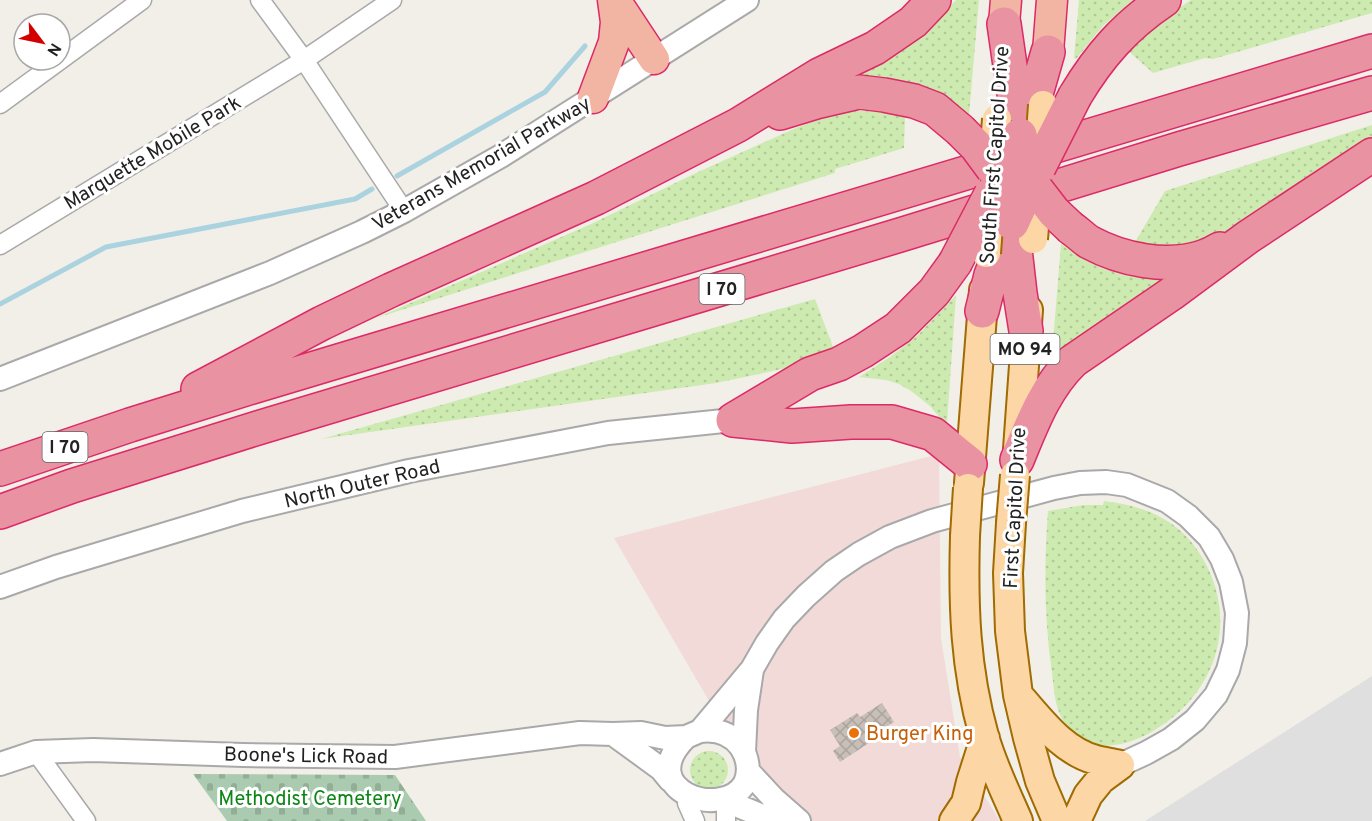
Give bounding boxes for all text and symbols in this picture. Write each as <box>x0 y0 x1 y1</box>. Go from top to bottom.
north arrow <box>12 12 72 72</box>
text: N <box>41 39 65 59</box>
street label: South First Capitol Drive <box>975 45 1017 265</box>
street label: Marquette Mobile Park <box>60 91 246 217</box>
street label: Veterans Memorial Parkway <box>368 91 596 238</box>
road number: I 70 <box>700 274 744 304</box>
road number: MO 94 <box>990 334 1060 364</box>
street label: First Capitol Drive <box>999 427 1033 589</box>
road number: I 70 <box>42 432 88 462</box>
street label: North Outer Road <box>282 454 443 516</box>
place label: Burger King <box>866 722 974 748</box>
marker: Burger King <box>847 726 861 740</box>
street label: Boone's Lick Road <box>224 743 388 771</box>
park label: Methodist Cemetery <box>218 787 402 813</box>

